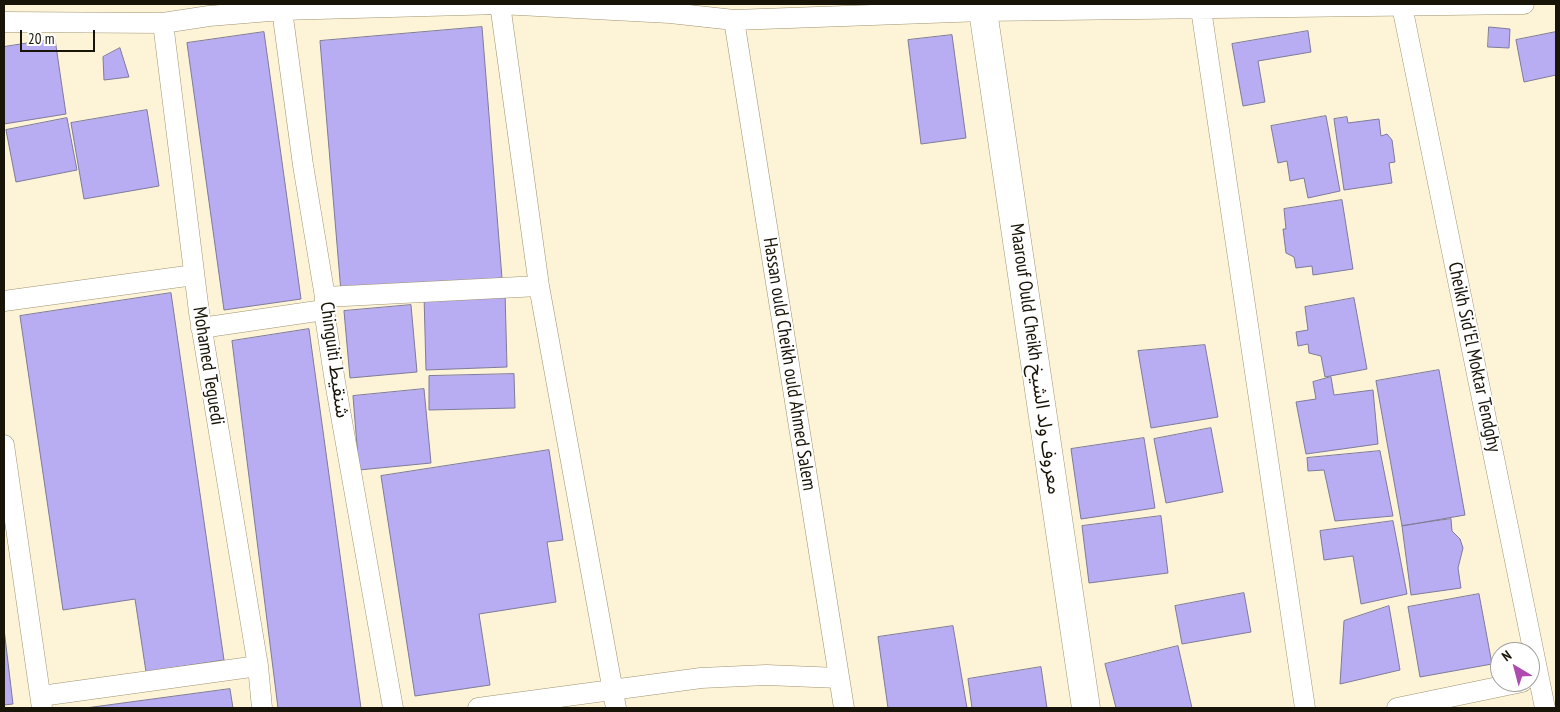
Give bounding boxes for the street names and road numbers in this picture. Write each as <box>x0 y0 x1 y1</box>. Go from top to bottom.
street label: Maarouf Ould Cheikh معروف ولد الشيخ <box>1005 222 1065 496</box>
street label: Hassan ould Cheikh ould Ahmed Salem <box>758 236 820 492</box>
street label: Cheikh Sid'El Moktar Tendghy <box>1443 260 1505 454</box>
street label: Chinguiti شنقيط <box>315 300 353 420</box>
street label: Mohamed Teguedi <box>187 305 229 427</box>

